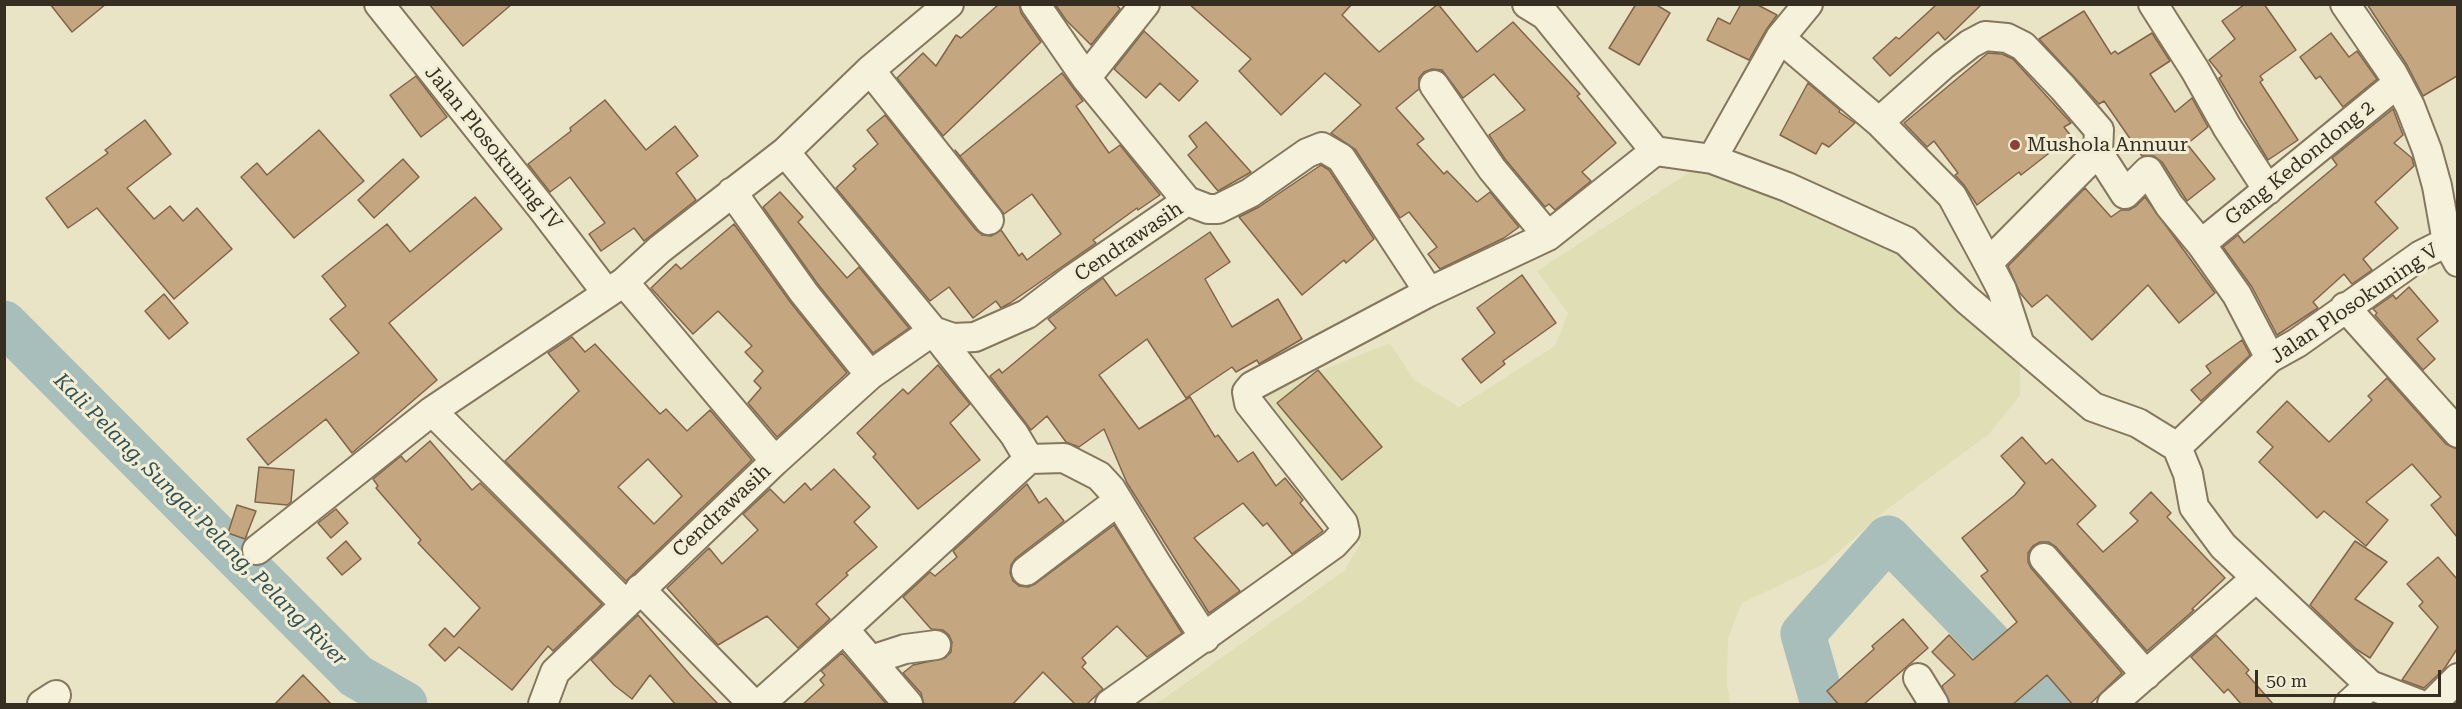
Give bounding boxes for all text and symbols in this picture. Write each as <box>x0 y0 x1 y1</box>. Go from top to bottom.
street label: Jalan Plosokuning IV <box>419 61 567 235</box>
street label: Gang Kedondong 2 <box>2221 95 2379 231</box>
place label: Mushola Annuur <box>2027 133 2188 157</box>
marker: Mushola Annuur <box>2008 138 2022 152</box>
street label: Cendrawasih <box>1070 197 1188 287</box>
street label: Jalan Plosokuning V <box>2267 239 2443 369</box>
water label: Kali Pelang, Sungai Pelang, Pelang River <box>48 368 352 672</box>
street label: Cendrawasih <box>668 459 776 563</box>
scale bar <box>2258 658 2444 696</box>
text: 50 m <box>2266 670 2307 691</box>

